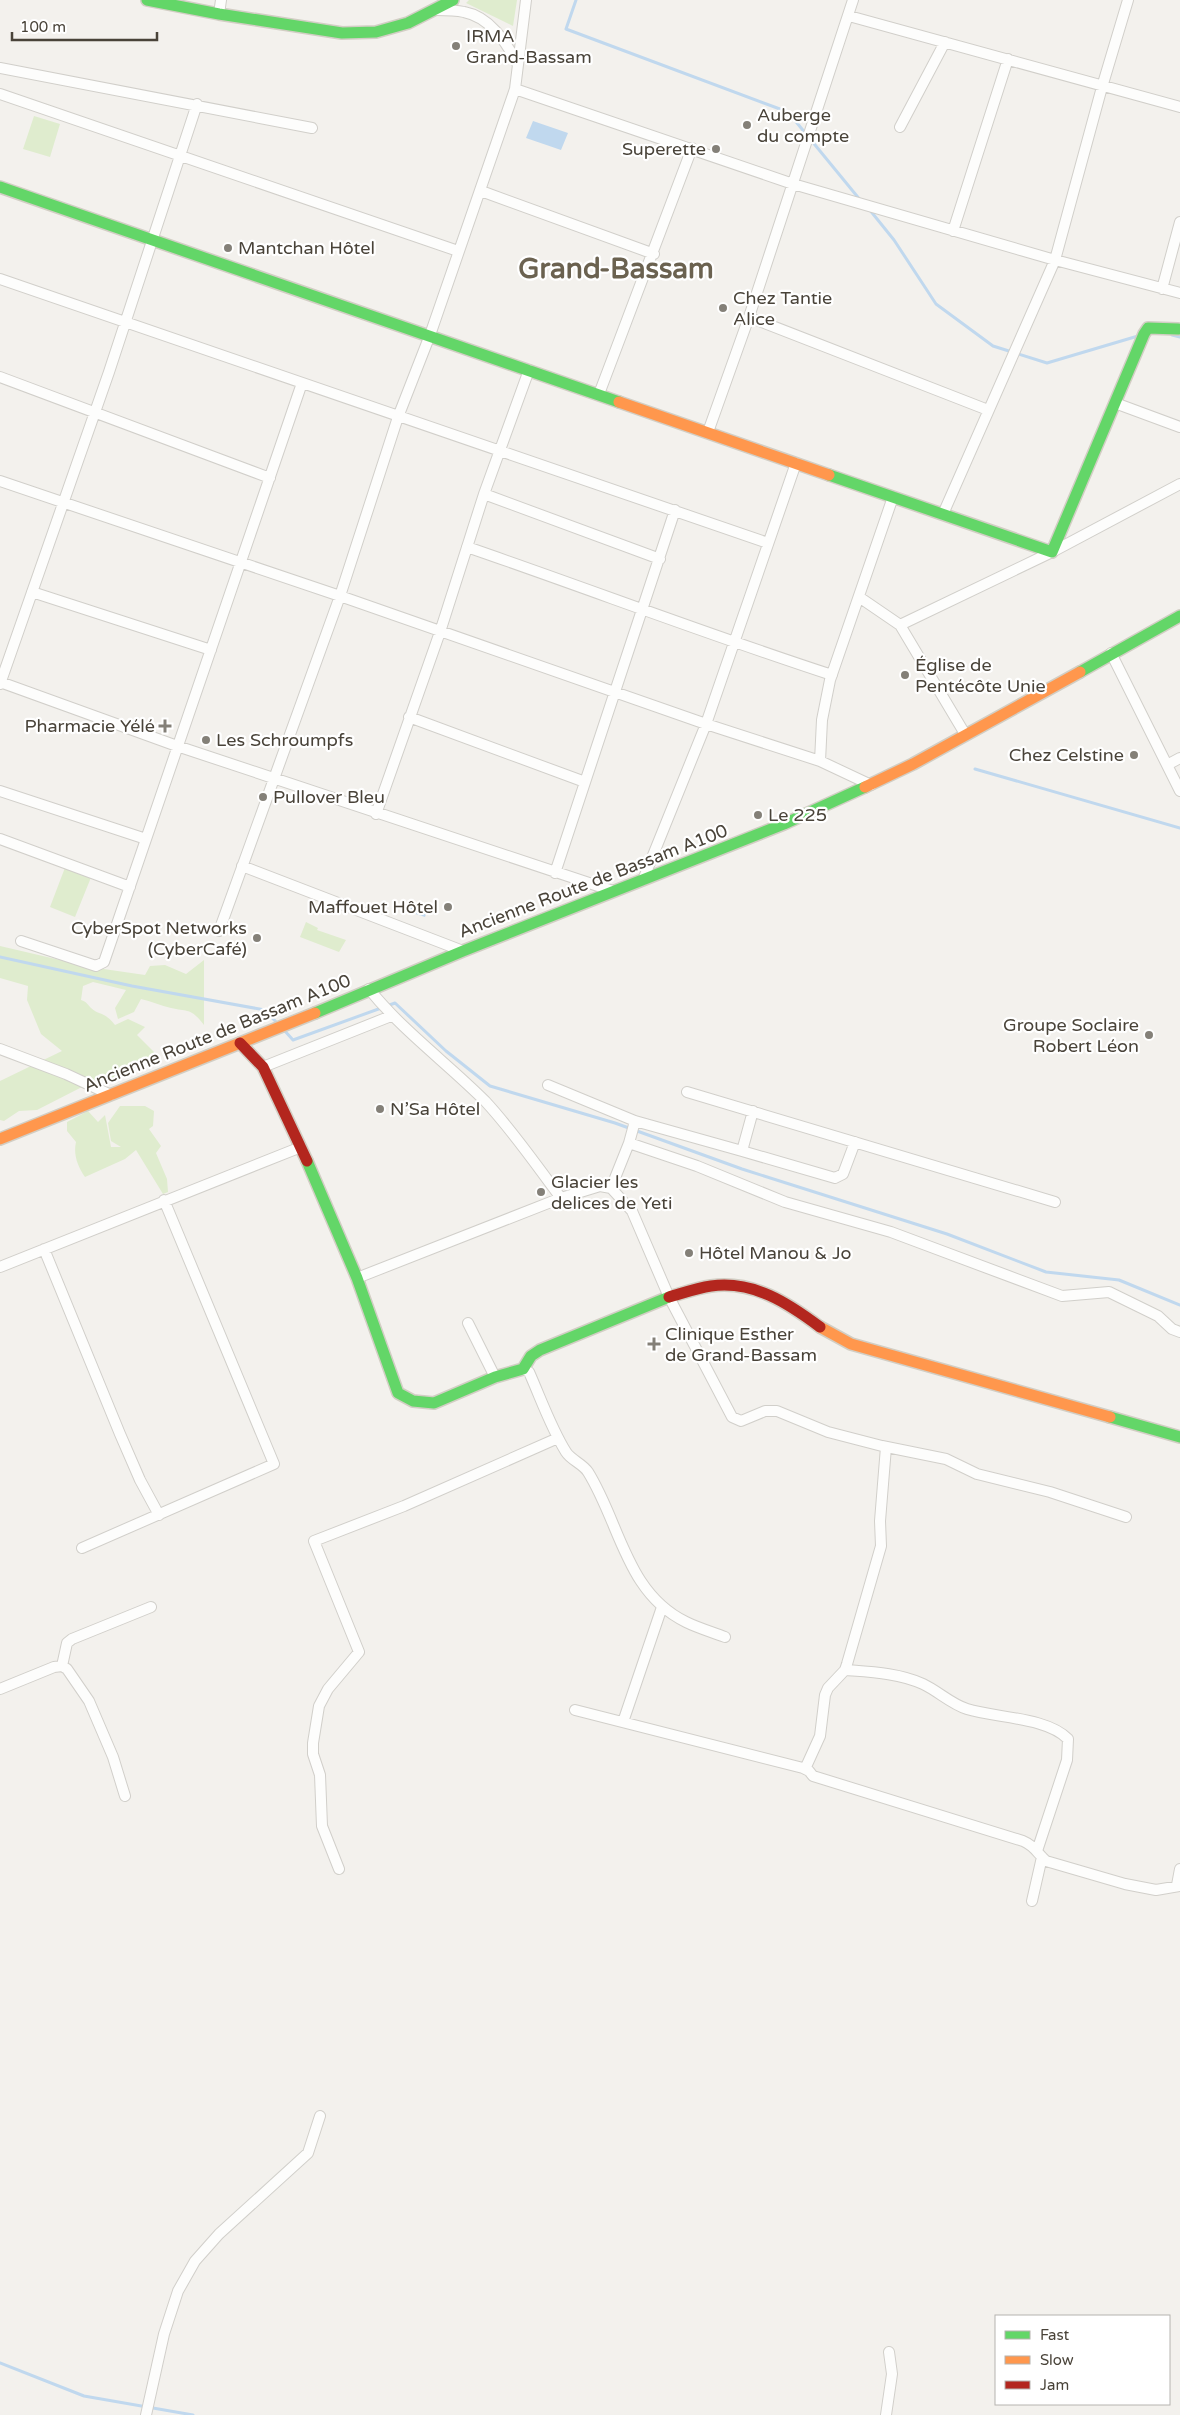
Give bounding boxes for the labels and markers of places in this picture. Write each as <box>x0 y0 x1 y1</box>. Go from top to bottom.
place label: IRMA Grand-Bassam <box>466 25 592 68</box>
marker: IRMA Grand-Bassam <box>450 40 462 52</box>
place label: Auberge du compte <box>757 104 849 147</box>
marker: Auberge du compte <box>741 119 753 131</box>
place label: Superette <box>622 138 706 160</box>
marker: Superette <box>710 143 722 155</box>
place label: Mantchan Hôtel <box>238 237 375 259</box>
marker: Mantchan Hôtel <box>222 242 234 254</box>
place label: Chez Tantie Alice <box>733 287 832 330</box>
marker: Chez Tantie Alice <box>717 302 729 314</box>
place label: Église de Pentécôte Unie <box>915 654 1046 697</box>
marker: Église de Pentécôte Unie <box>899 669 911 681</box>
place label: Pharmacie Yélé <box>24 715 155 737</box>
marker: Pharmacie Yélé <box>159 720 171 732</box>
place label: Les Schroumpfs <box>216 729 353 751</box>
marker: Les Schroumpfs <box>200 734 212 746</box>
place label: Chez Celstine <box>1009 744 1124 766</box>
marker: Chez Celstine <box>1128 749 1140 761</box>
place label: Pullover Bleu <box>273 786 385 808</box>
marker: Pullover Bleu <box>257 791 269 803</box>
place label: Le 225 <box>768 804 827 826</box>
marker: Le 225 <box>752 809 764 821</box>
place label: Maffouet Hôtel <box>308 896 438 918</box>
marker: Maffouet Hôtel <box>442 901 454 913</box>
place label: CyberSpot Networks (CyberCafé) <box>71 917 247 960</box>
marker: CyberSpot Networks (CyberCafé) <box>251 932 263 944</box>
place label: Groupe Soclaire Robert Léon <box>1003 1014 1139 1057</box>
marker: Groupe Soclaire Robert Léon <box>1143 1029 1155 1041</box>
place label: N’Sa Hôtel <box>390 1098 480 1120</box>
marker: N’Sa Hôtel <box>374 1103 386 1115</box>
place label: Glacier les delices de Yeti <box>551 1171 672 1214</box>
marker: Glacier les delices de Yeti <box>535 1186 547 1198</box>
place label: Hôtel Manou & Jo <box>699 1242 852 1264</box>
marker: Hôtel Manou & Jo <box>683 1247 695 1259</box>
place label: Clinique Esther de Grand-Bassam <box>665 1323 817 1366</box>
marker: Clinique Esther de Grand-Bassam <box>647 1337 661 1351</box>

